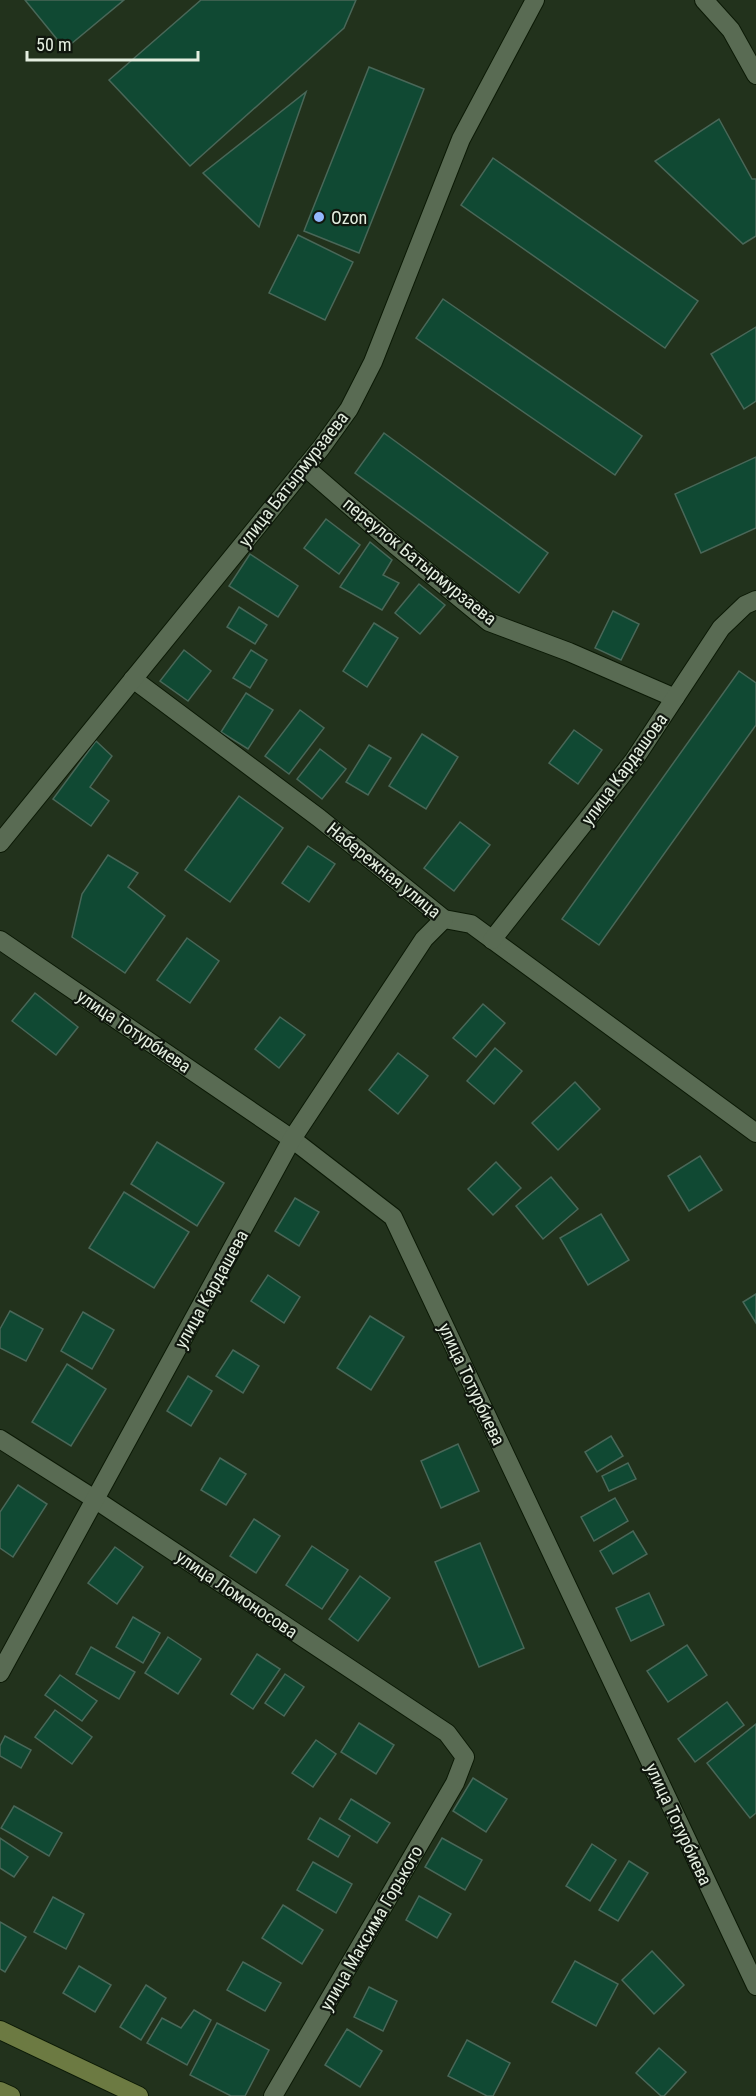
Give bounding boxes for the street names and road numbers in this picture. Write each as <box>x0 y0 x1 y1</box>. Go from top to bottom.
street label: улица Батырмурзаева <box>234 407 352 551</box>
street label: переулок Батырмурзаева <box>339 493 501 629</box>
street label: улица Кардашова <box>576 709 672 829</box>
street label: Набережная улица <box>323 818 445 922</box>
street label: улица Тотурбиева <box>73 985 195 1077</box>
street label: улица Кардашева <box>170 1226 252 1352</box>
street label: улица Тотурбиева <box>434 1319 510 1449</box>
street label: улица Ломоносова <box>172 1546 302 1642</box>
street label: улица Тотурбиева <box>641 1759 717 1889</box>
street label: улица Максима Горького <box>315 1842 427 2014</box>

